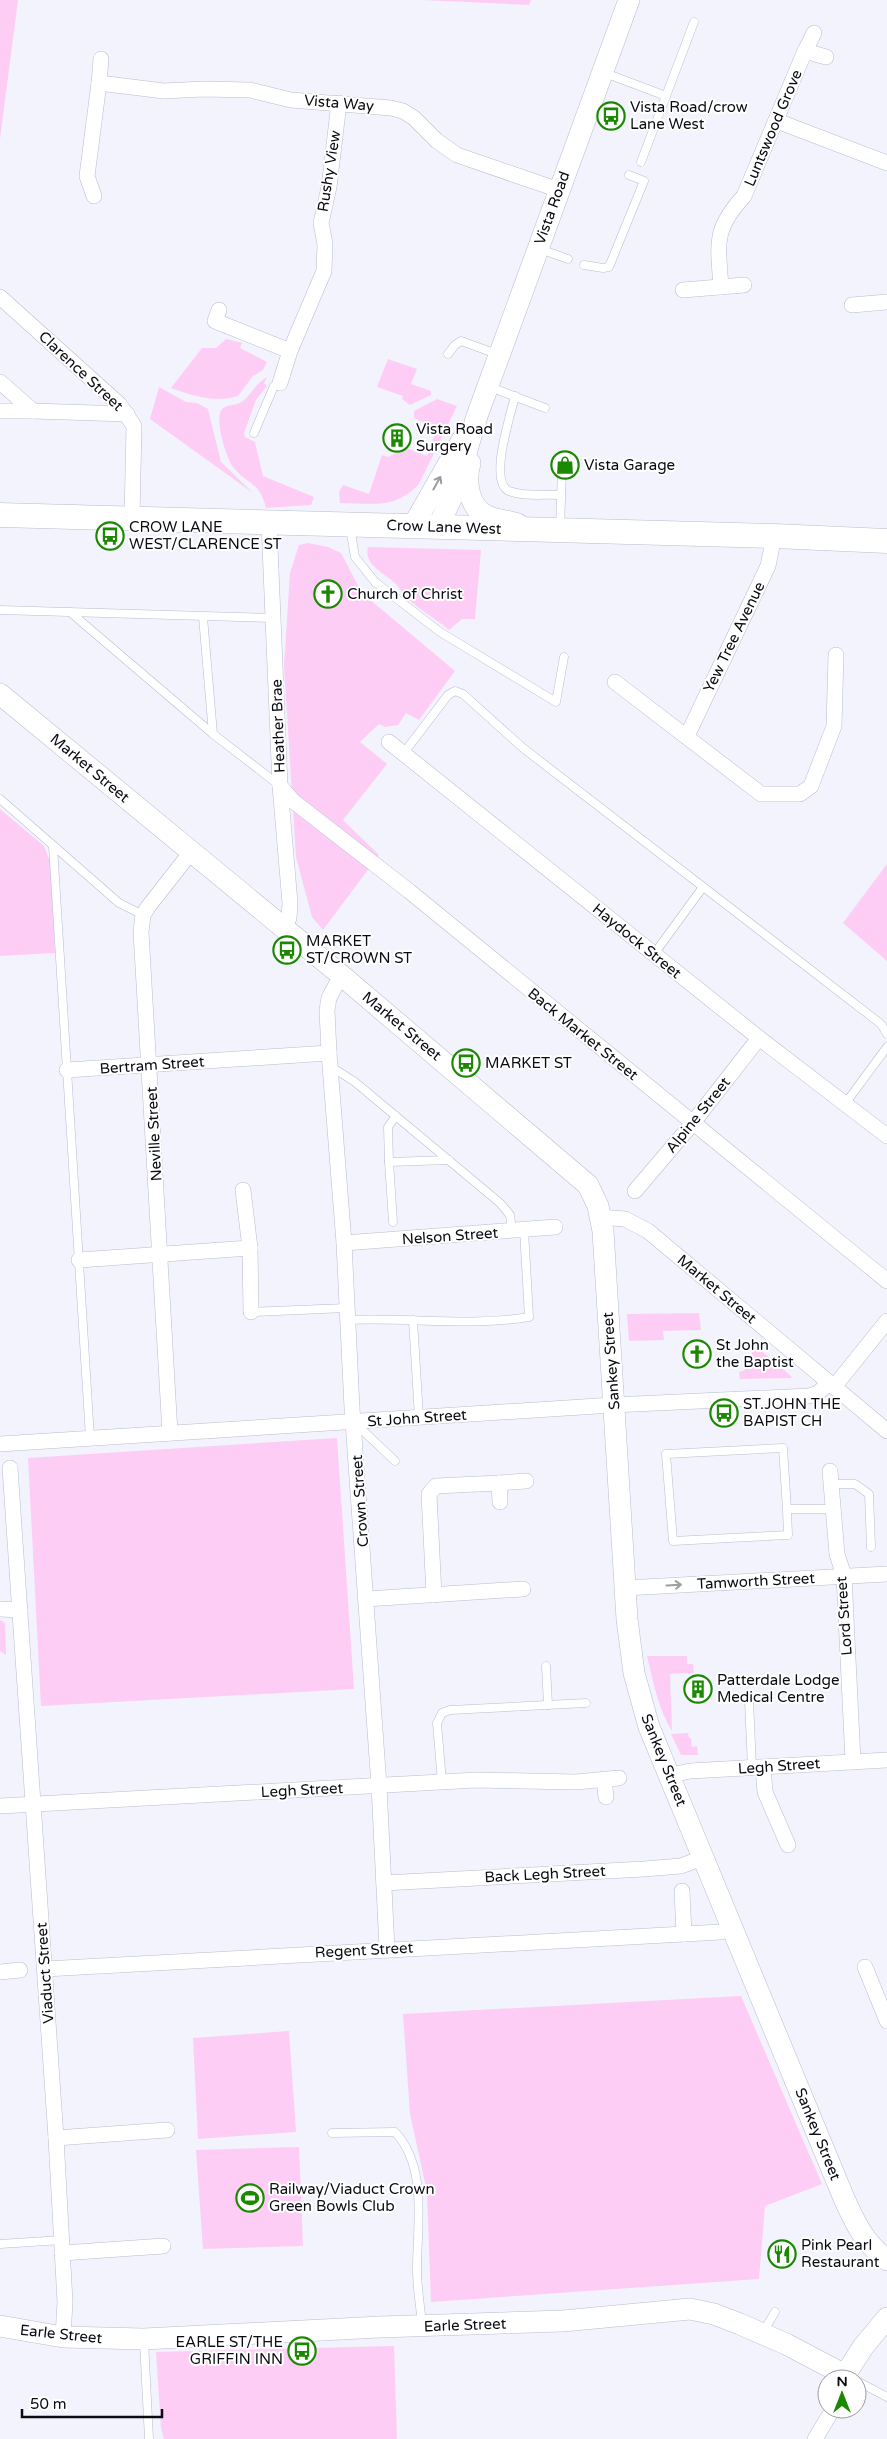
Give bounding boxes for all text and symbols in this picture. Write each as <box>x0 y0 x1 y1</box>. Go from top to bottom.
street label: Luntswood Grove <box>740 67 806 189</box>
street label: Vista Way <box>303 91 375 115</box>
place label: Vista Road/crow Lane West <box>630 98 748 133</box>
bus stop icon: Vista Road/crow Lane West <box>596 101 626 131</box>
street label: Rushy View <box>314 129 344 213</box>
street label: Vista Road <box>530 169 574 247</box>
street label: Clarence Street <box>35 327 127 415</box>
place label: Vista Road Surgery <box>416 420 493 455</box>
building icon: Vista Road Surgery <box>382 423 412 453</box>
shop icon: Vista Garage <box>550 450 580 480</box>
place label: Vista Garage <box>584 456 675 474</box>
one-way arrow <box>432 477 442 491</box>
street label: Crow Lane West <box>386 516 502 538</box>
place label: CROW LANE WEST/CLARENCE ST <box>129 518 282 553</box>
bus stop icon: CROW LANE WEST/CLARENCE ST <box>95 521 125 551</box>
church icon: Church of Christ <box>313 579 343 609</box>
street label: Yew Tree Avenue <box>699 579 769 695</box>
place label: Church of Christ <box>347 585 463 603</box>
street label: Heather Brae <box>267 679 289 773</box>
street label: Market Street <box>47 730 133 806</box>
street label: Haydock Street <box>589 900 685 982</box>
place label: MARKET ST/CROWN ST <box>306 932 412 967</box>
bus stop icon: MARKET ST/CROWN ST <box>272 935 302 965</box>
street label: Back Market Street <box>524 984 642 1084</box>
street label: Market Street <box>359 988 445 1064</box>
bus stop icon: MARKET ST <box>451 1048 481 1078</box>
street label: Bertram Street <box>99 1052 205 1078</box>
place label: MARKET ST <box>485 1054 572 1072</box>
street label: Alpine Street <box>662 1073 734 1157</box>
street label: Neville Street <box>143 1086 165 1182</box>
street label: Nelson Street <box>401 1224 499 1248</box>
street label: Market Street <box>674 1251 760 1327</box>
street label: Sankey Street <box>599 1311 623 1411</box>
place label: St John the Baptist <box>716 1336 794 1371</box>
church icon: St John the Baptist <box>682 1339 712 1369</box>
place label: ST.JOHN THE BAPIST CH <box>743 1395 841 1430</box>
bus stop icon: ST.JOHN THE BAPIST CH <box>709 1398 739 1428</box>
street label: St John Street <box>367 1406 468 1430</box>
street label: Crown Street <box>348 1454 372 1548</box>
street label: Tamworth Street <box>696 1569 816 1593</box>
street label: Lord Street <box>832 1575 856 1656</box>
one-way arrow <box>665 1581 681 1590</box>
place label: Patterdale Lodge Medical Centre <box>717 1671 840 1706</box>
building icon: Patterdale Lodge Medical Centre <box>683 1674 713 1704</box>
street label: Sankey Street <box>637 1711 691 1809</box>
street label: Legh Street <box>737 1754 821 1778</box>
street label: Legh Street <box>260 1779 344 1801</box>
street label: Back Legh Street <box>484 1862 606 1886</box>
street label: Viaduct Street <box>32 1921 58 2024</box>
street label: Regent Street <box>314 1938 414 1962</box>
street label: Sankey Street <box>791 2085 845 2183</box>
place label: Railway/Viaduct Crown Green Bowls Club <box>269 2180 435 2215</box>
sports icon: Railway/Viaduct Crown Green Bowls Club <box>235 2183 265 2213</box>
place label: Pink Pearl Restaurant <box>801 2236 880 2271</box>
restaurant icon: Pink Pearl Restaurant <box>767 2239 797 2269</box>
street label: Earle Street <box>423 2315 507 2335</box>
street label: Earle Street <box>19 2321 103 2347</box>
place label: EARLE ST/THE GRIFFIN INN <box>175 2333 283 2368</box>
bus stop icon: EARLE ST/THE GRIFFIN INN <box>287 2336 317 2366</box>
north arrow <box>817 2369 867 2419</box>
text: N <box>836 2373 848 2390</box>
scale bar <box>22 2386 162 2418</box>
text: 50 m <box>30 2395 67 2413</box>

